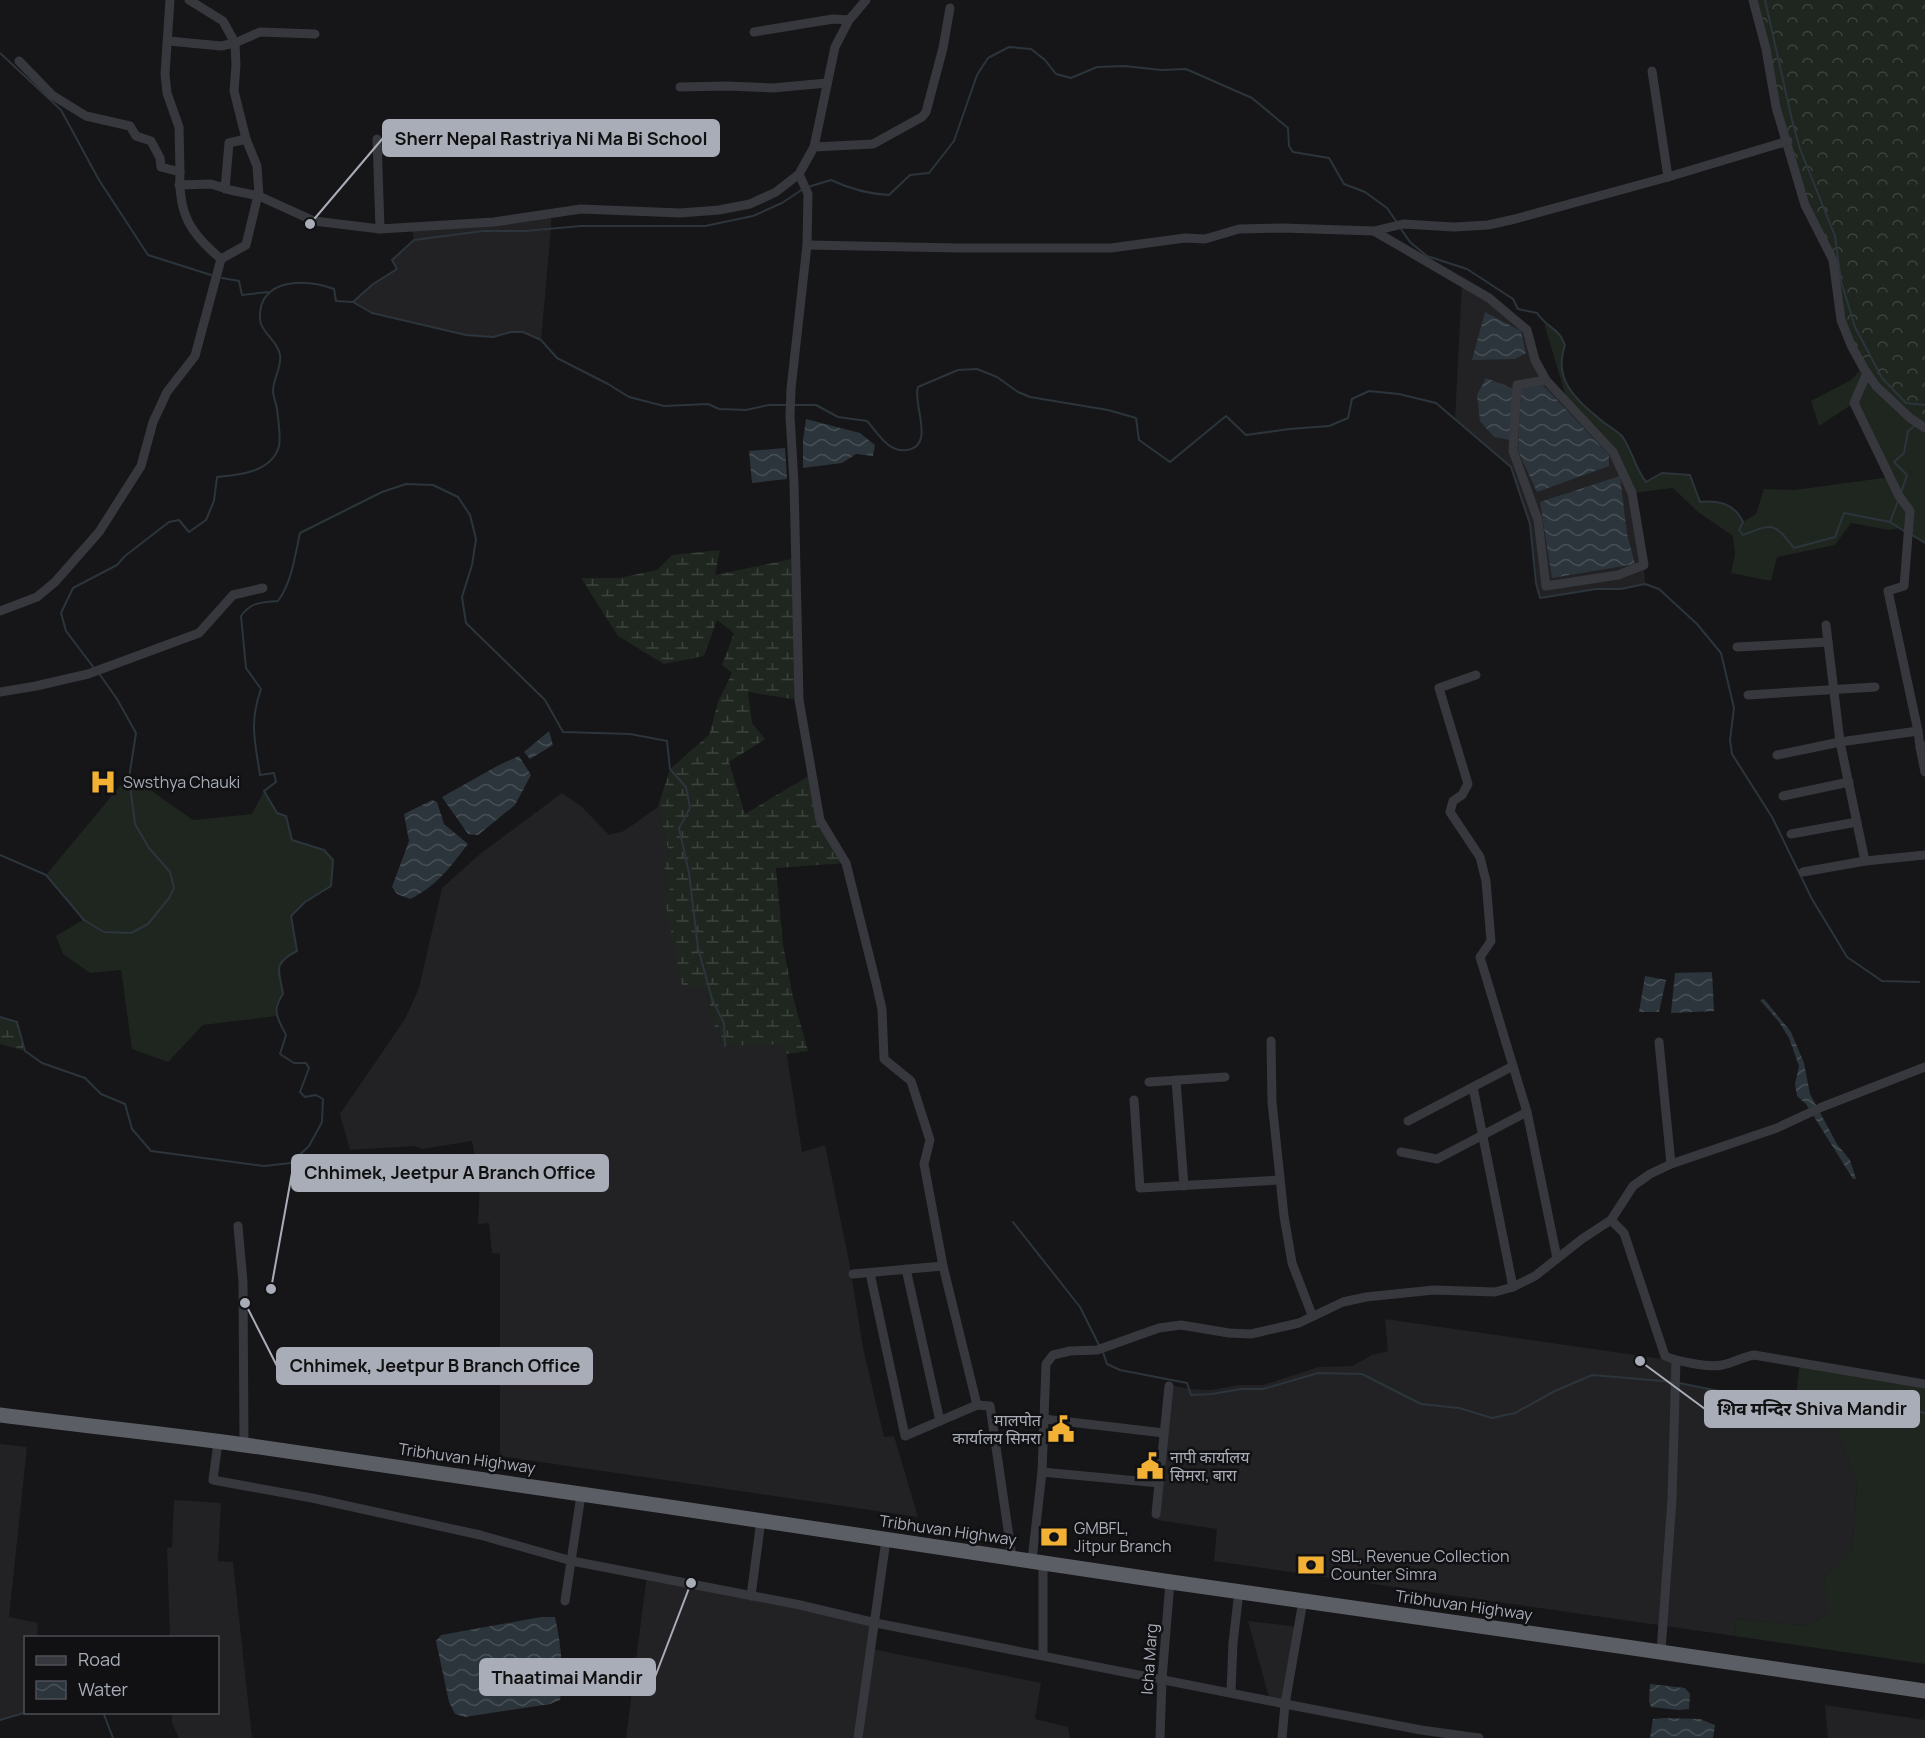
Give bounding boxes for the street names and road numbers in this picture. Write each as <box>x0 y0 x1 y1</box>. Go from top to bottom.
street label: Tribhuvan Highway <box>397 1437 538 1479</box>
street label: Tribhuvan Highway <box>878 1509 1019 1551</box>
street label: Tribhuvan Highway <box>1394 1584 1535 1626</box>
street label: Icha Marg <box>1136 1623 1162 1695</box>

